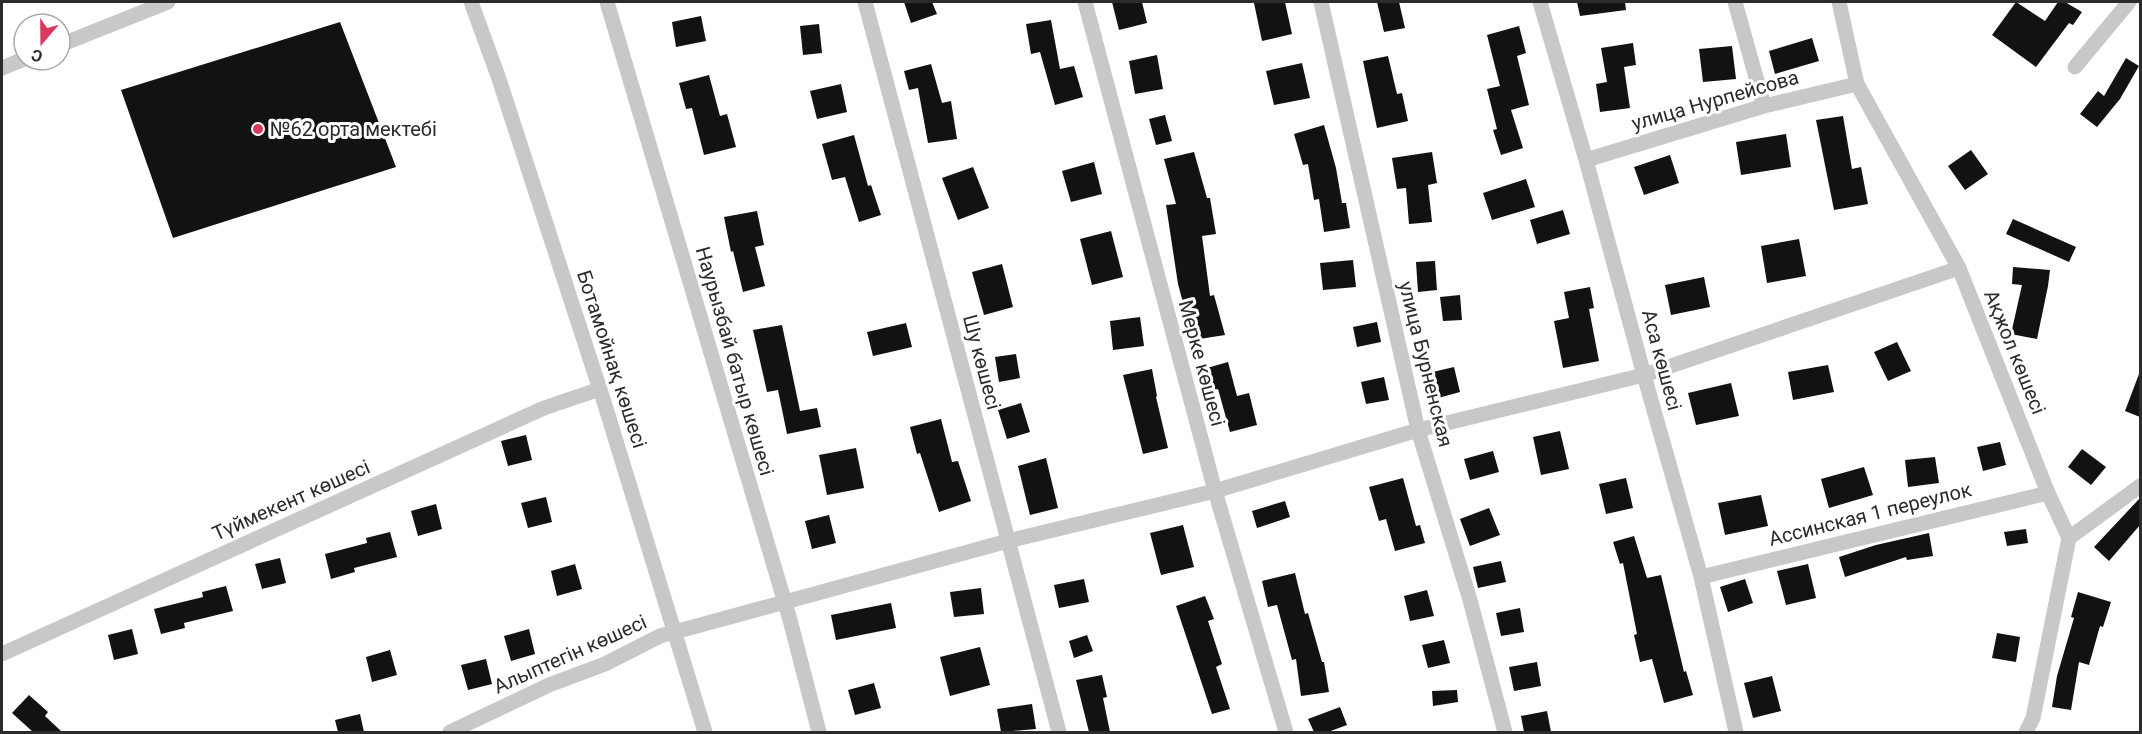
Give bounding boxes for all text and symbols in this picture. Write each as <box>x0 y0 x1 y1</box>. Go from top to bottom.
north arrow <box>12 12 72 72</box>
text: С <box>29 45 45 66</box>
street label: улица Нурпейсова <box>1629 65 1801 135</box>
place label: №62 орта мектебі <box>270 117 437 141</box>
marker: №62 орта мектебі <box>251 122 265 136</box>
street label: Наурызбай батыр көшесі <box>691 244 779 478</box>
street label: Ботамойнақ көшесі <box>572 267 652 451</box>
street label: улица Бурненская <box>1394 279 1458 449</box>
street label: Ақжол көшесі <box>1979 286 2051 418</box>
street label: Мерке көшесі <box>1174 297 1230 429</box>
street label: Аса көшесі <box>1637 307 1687 413</box>
street label: Шу көшесі <box>958 312 1006 412</box>
street label: Түймекент көшесі <box>209 455 373 545</box>
street label: Ассинская 1 переулок <box>1766 477 1974 551</box>
street label: Алыптегін көшесі <box>490 609 650 699</box>

